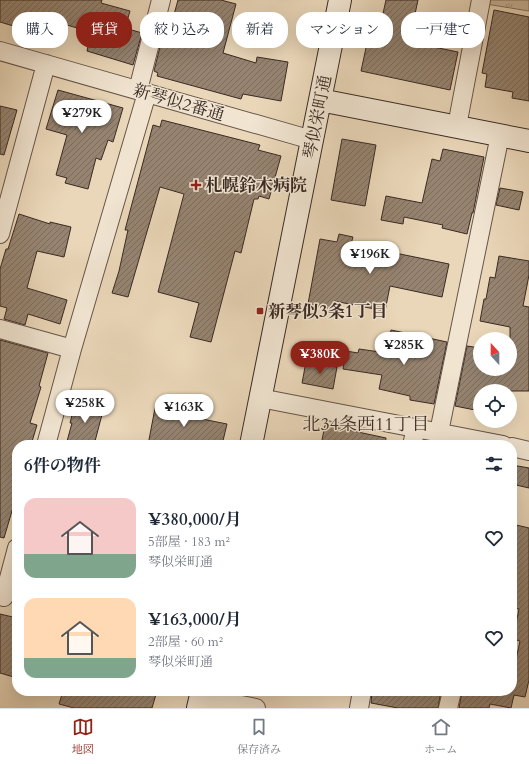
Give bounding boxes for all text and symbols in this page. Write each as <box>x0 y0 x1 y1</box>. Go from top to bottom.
chip: 購入 <box>12 12 68 48</box>
chip: 賃貸 <box>76 12 132 48</box>
chip: 絞り込み <box>140 12 224 48</box>
chip: 新着 <box>232 12 288 48</box>
chip: マンション <box>296 12 393 48</box>
chip: 一戸建て <box>401 12 485 48</box>
street label: 琴似栄町通 <box>298 73 337 161</box>
street label: 新琴似2番通 <box>131 79 227 126</box>
pin: ¥279K <box>54 100 110 134</box>
text: ¥279K <box>62 104 102 122</box>
place label: 札幌鈴木病院 <box>205 174 307 197</box>
marker: 札幌鈴木病院 <box>190 179 202 191</box>
pin: ¥196K <box>342 241 398 275</box>
text: ¥196K <box>350 245 390 263</box>
place label: 新琴似3条1丁目 <box>268 300 387 323</box>
marker: 新琴似3条1丁目 <box>255 306 265 316</box>
pin: ¥285K <box>376 332 432 366</box>
north arrow <box>473 332 517 376</box>
map controls <box>473 332 517 428</box>
text: ¥285K <box>384 336 424 354</box>
pin: ¥380K <box>292 341 348 375</box>
text: ¥380K <box>300 345 340 363</box>
button: locate <box>473 384 517 428</box>
pin: ¥258K <box>57 390 113 424</box>
text: ¥258K <box>65 394 105 412</box>
pin: ¥163K <box>156 394 212 428</box>
text: ¥163K <box>164 398 204 416</box>
district label: 北34条西11丁目 <box>303 412 429 437</box>
icon: filters <box>483 453 505 475</box>
text: 6件の物件 <box>24 454 101 477</box>
text: ¥380,000/月 <box>148 508 242 531</box>
icon: home <box>56 514 104 562</box>
icon: heart <box>483 527 505 549</box>
text: 5部屋 · 183 m² <box>148 533 230 551</box>
text: 琴似栄町通 <box>148 553 213 571</box>
text: ¥163,000/月 <box>148 608 242 631</box>
icon: home <box>56 614 104 662</box>
icon: heart <box>483 627 505 649</box>
text: 2部屋 · 60 m² <box>148 633 223 651</box>
text: 琴似栄町通 <box>148 653 213 671</box>
tab: 地図 <box>72 716 94 757</box>
tab: 保存済み <box>237 716 281 757</box>
tab: ホーム <box>424 716 457 757</box>

